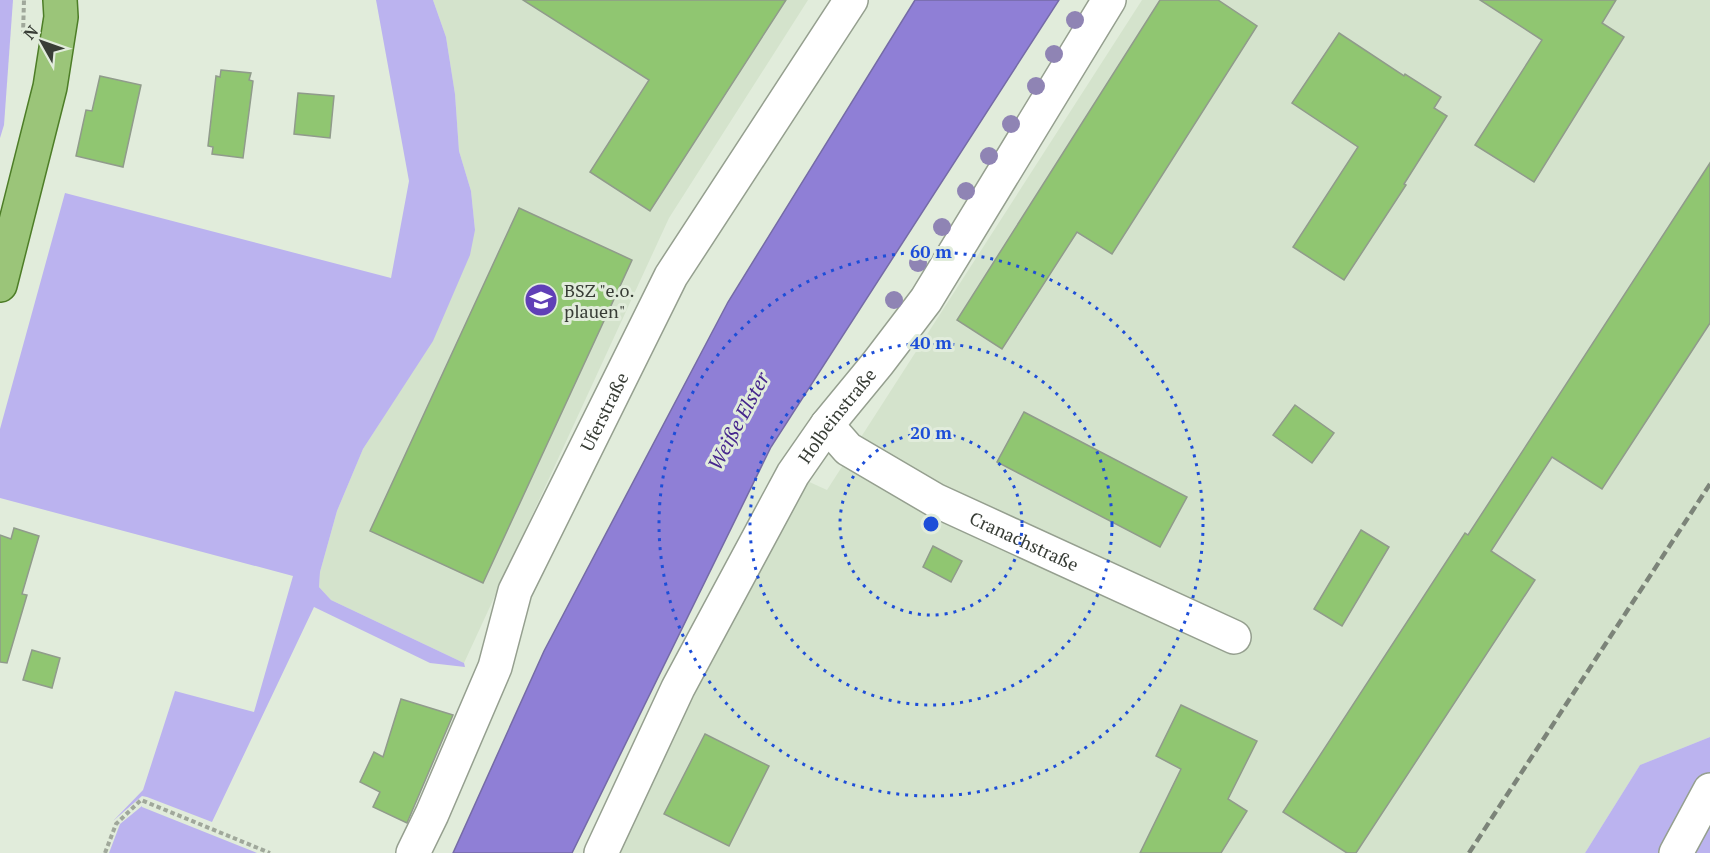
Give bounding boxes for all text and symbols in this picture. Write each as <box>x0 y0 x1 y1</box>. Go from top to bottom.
north arrow <box>12 12 72 72</box>
text: N <box>18 21 43 44</box>
text: 60 m <box>910 239 952 263</box>
place label: BSZ "e.o. plauen" <box>564 278 635 323</box>
school or university icon: BSZ "e.o. plauen" <box>523 282 559 318</box>
text: 40 m <box>910 330 952 354</box>
street label: Holbeinstraße <box>792 363 881 468</box>
water label: Weiße Elster <box>701 366 776 475</box>
street label: Uferstraße <box>574 368 633 455</box>
text: 20 m <box>910 420 952 444</box>
street label: Cranachstraße <box>966 506 1083 576</box>
centre of rings <box>921 514 941 534</box>

